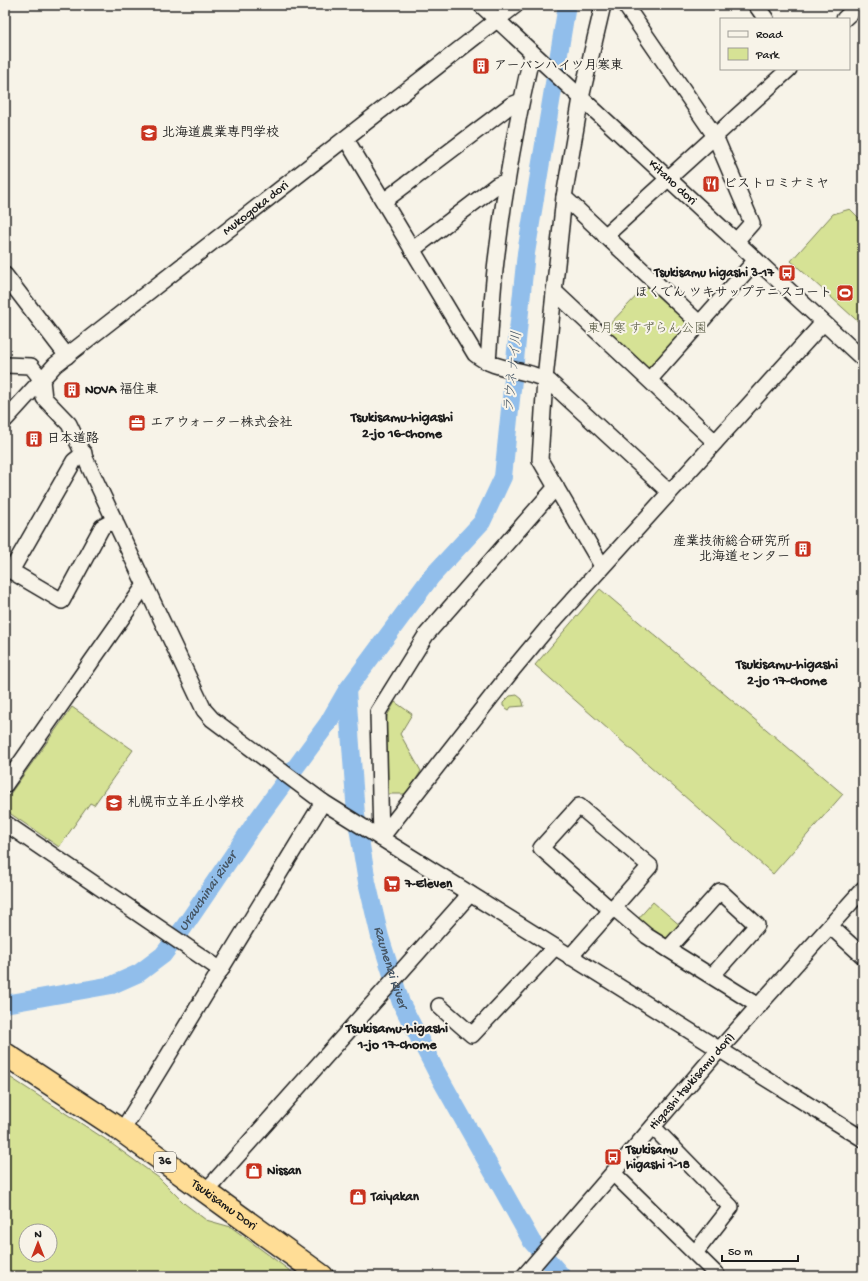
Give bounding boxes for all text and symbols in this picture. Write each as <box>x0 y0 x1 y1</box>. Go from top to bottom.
legend <box>720 18 850 70</box>
text: Road <box>756 29 783 43</box>
text: Park <box>755 49 781 63</box>
building icon: アーバンハイツ月寒東 <box>471 56 491 76</box>
place label: アーバンハイツ月寒東 <box>494 58 623 74</box>
school or university icon: 北海道農業専門学校 <box>139 123 159 143</box>
place label: 北海道農業専門学校 <box>162 125 279 141</box>
street label: Kitano dori <box>645 156 700 209</box>
restaurant icon: ビストロミナミヤ <box>701 174 721 194</box>
place label: ビストロミナミヤ <box>724 177 829 192</box>
street label: Mukogoka dori <box>220 178 292 239</box>
bus stop icon: Tsukisamu higashi 3-17 <box>777 263 797 283</box>
place label: Tsukisamu higashi 3-17 <box>653 266 775 281</box>
sports icon: ほくでん ツキサップテニスコート <box>835 283 855 303</box>
place label: ほくでん ツキサップテニスコート <box>635 285 832 301</box>
park label: 東月寒 すずらん公園 <box>587 321 707 337</box>
water label: ラウネナイ川 <box>501 330 527 414</box>
building icon: NOVA 福住東 <box>62 380 82 400</box>
place label: NOVA 福住東 <box>85 382 158 398</box>
district label: Tsukisamu-higashi 2-jo 16-chome <box>350 410 453 443</box>
office icon: エアウォーター株式会社 <box>127 413 147 433</box>
place label: エアウォーター株式会社 <box>150 415 292 431</box>
building icon: 日本道路 <box>24 429 44 449</box>
place label: 日本道路 <box>47 431 99 447</box>
place label: 産業技術総合研究所 北海道センター <box>673 534 790 565</box>
building icon: 産業技術総合研究所 北海道センター <box>793 539 813 559</box>
district label: Tsukisamu-higashi 2-jo 17-chome <box>735 657 838 690</box>
school or university icon: 札幌市立羊丘小学校 <box>104 793 124 813</box>
place label: 札幌市立羊丘小学校 <box>127 795 244 811</box>
water label: Urauchinai River <box>175 846 243 935</box>
supermarket icon: 7-Eleven <box>382 874 402 894</box>
place label: 7-Eleven <box>404 877 453 892</box>
water label: Raunenai River <box>369 925 413 1015</box>
district label: Tsukisamu-higashi 1-jo 17-chome <box>345 1021 448 1054</box>
street label: Higashi tsukisamu dori) <box>646 1030 738 1133</box>
place label: Tsukisamu higashi 1-18 <box>625 1143 690 1173</box>
bus stop icon: Tsukisamu higashi 1-18 <box>603 1147 623 1167</box>
road number: 36 <box>154 1152 176 1172</box>
shop icon: Nissan <box>244 1161 264 1181</box>
place label: Nissan <box>267 1164 302 1179</box>
street label: Tsukisamu Dori <box>187 1175 260 1234</box>
shop icon: Taiyakan <box>348 1187 368 1207</box>
place label: Taiyakan <box>370 1190 420 1205</box>
north arrow <box>18 1223 58 1263</box>
text: N <box>34 1229 42 1241</box>
scale bar <box>722 1237 798 1263</box>
text: 50 m <box>728 1246 753 1260</box>

